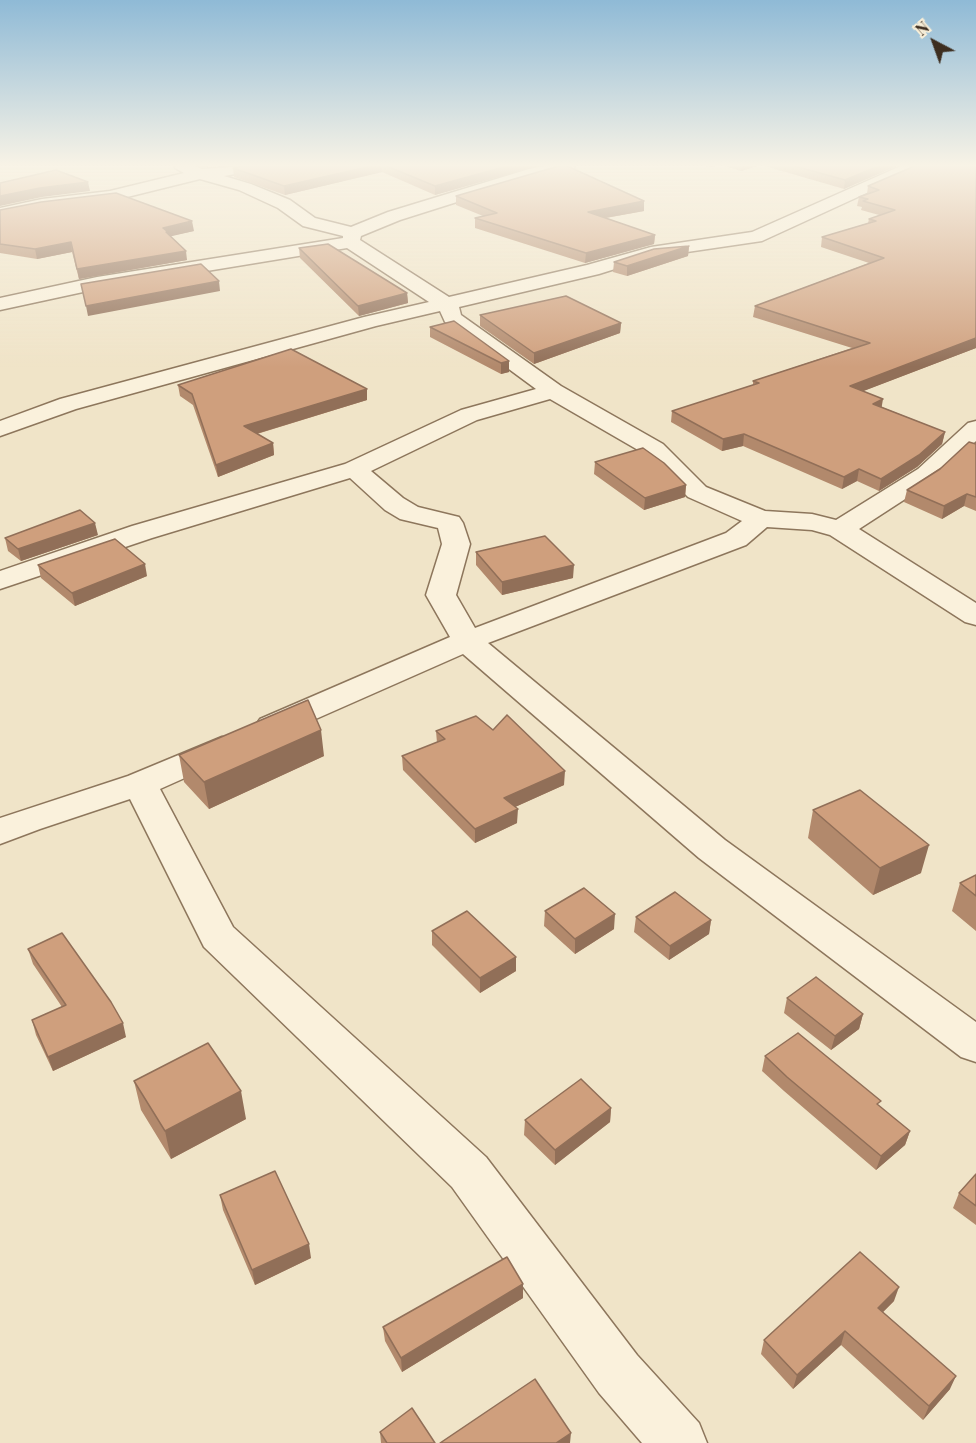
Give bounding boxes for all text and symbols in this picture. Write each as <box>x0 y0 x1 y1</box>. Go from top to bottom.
north arrow <box>904 12 964 72</box>
text: N <box>911 16 933 40</box>

